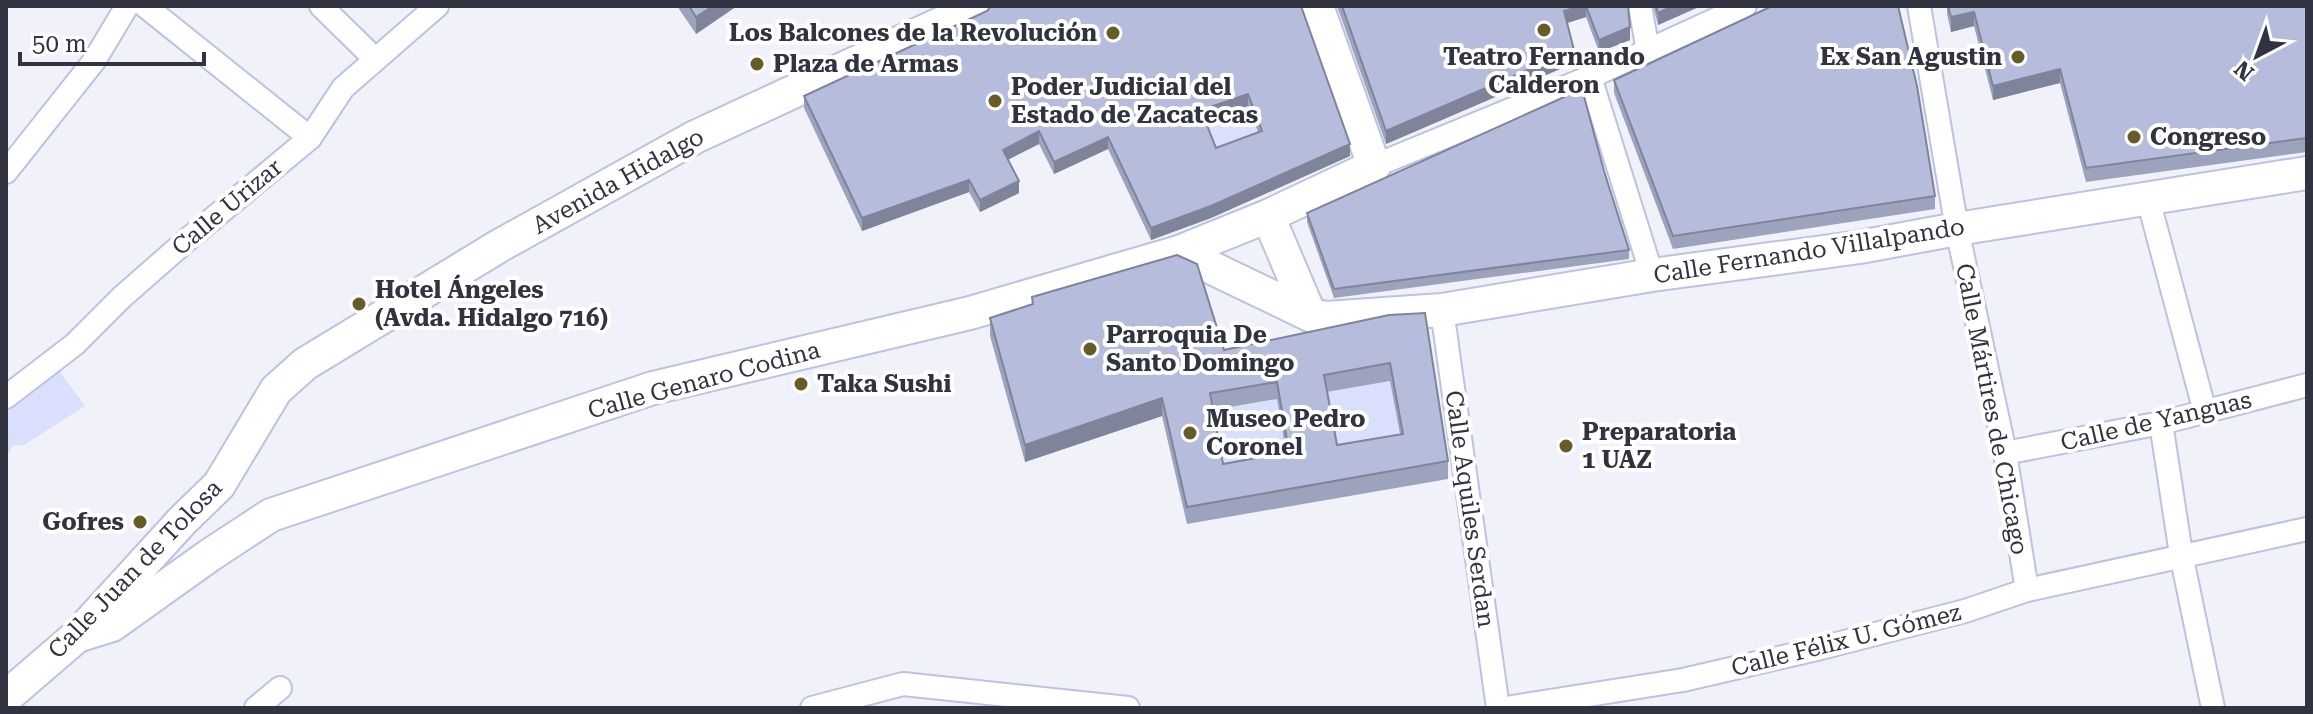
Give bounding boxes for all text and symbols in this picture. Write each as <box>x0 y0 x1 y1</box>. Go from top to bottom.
scale bar <box>20 16 204 66</box>
north arrow <box>2217 16 2297 96</box>
place label: Los Balcones de la Revolución <box>729 19 1097 47</box>
marker: Teatro Fernando Calderon <box>1535 21 1553 39</box>
marker: Los Balcones de la Revolución <box>1104 24 1122 42</box>
text: 50 m <box>32 30 87 58</box>
place label: Teatro Fernando Calderon <box>1443 43 1645 99</box>
place label: Ex San Agustin <box>1820 43 2002 71</box>
marker: Ex San Agustin <box>2009 48 2027 66</box>
place label: Plaza de Armas <box>773 50 959 78</box>
marker: Plaza de Armas <box>748 55 766 73</box>
text: N <box>2230 56 2259 86</box>
place label: Poder Judicial del Estado de Zacatecas <box>1011 73 1258 129</box>
marker: Poder Judicial del Estado de Zacatecas <box>986 92 1004 110</box>
street label: Avenida Hidalgo <box>527 122 709 240</box>
place label: Congreso <box>2150 123 2266 151</box>
marker: Congreso <box>2125 128 2143 146</box>
street label: Calle Urizar <box>166 153 288 261</box>
street label: Calle Fernando Villalpando <box>1651 213 1967 289</box>
street label: Calle Mártires de Chicago <box>1950 261 2034 557</box>
place label: Hotel Ángeles (Avda. Hidalgo 716) <box>375 274 608 332</box>
marker: Hotel Ángeles (Avda. Hidalgo 716) <box>350 295 368 313</box>
place label: Parroquia De Santo Domingo <box>1106 321 1294 377</box>
street label: Calle Genaro Codina <box>585 336 823 424</box>
marker: Parroquia De Santo Domingo <box>1081 340 1099 358</box>
place label: Taka Sushi <box>817 370 951 398</box>
marker: Taka Sushi <box>792 375 810 393</box>
street label: Calle de Yanguas <box>2058 385 2254 457</box>
street label: Calle Aquiles Serdan <box>1440 389 1500 629</box>
place label: Museo Pedro Coronel <box>1206 405 1365 461</box>
place label: Preparatoria 1 UAZ <box>1582 418 1736 474</box>
marker: Museo Pedro Coronel <box>1181 424 1199 442</box>
marker: Preparatoria 1 UAZ <box>1557 437 1575 455</box>
street label: Calle Juan de Tolosa <box>42 474 228 664</box>
place label: Gofres <box>42 508 124 536</box>
marker: Gofres <box>131 513 149 531</box>
street label: Calle Félix U. Gómez <box>1728 598 1964 682</box>

